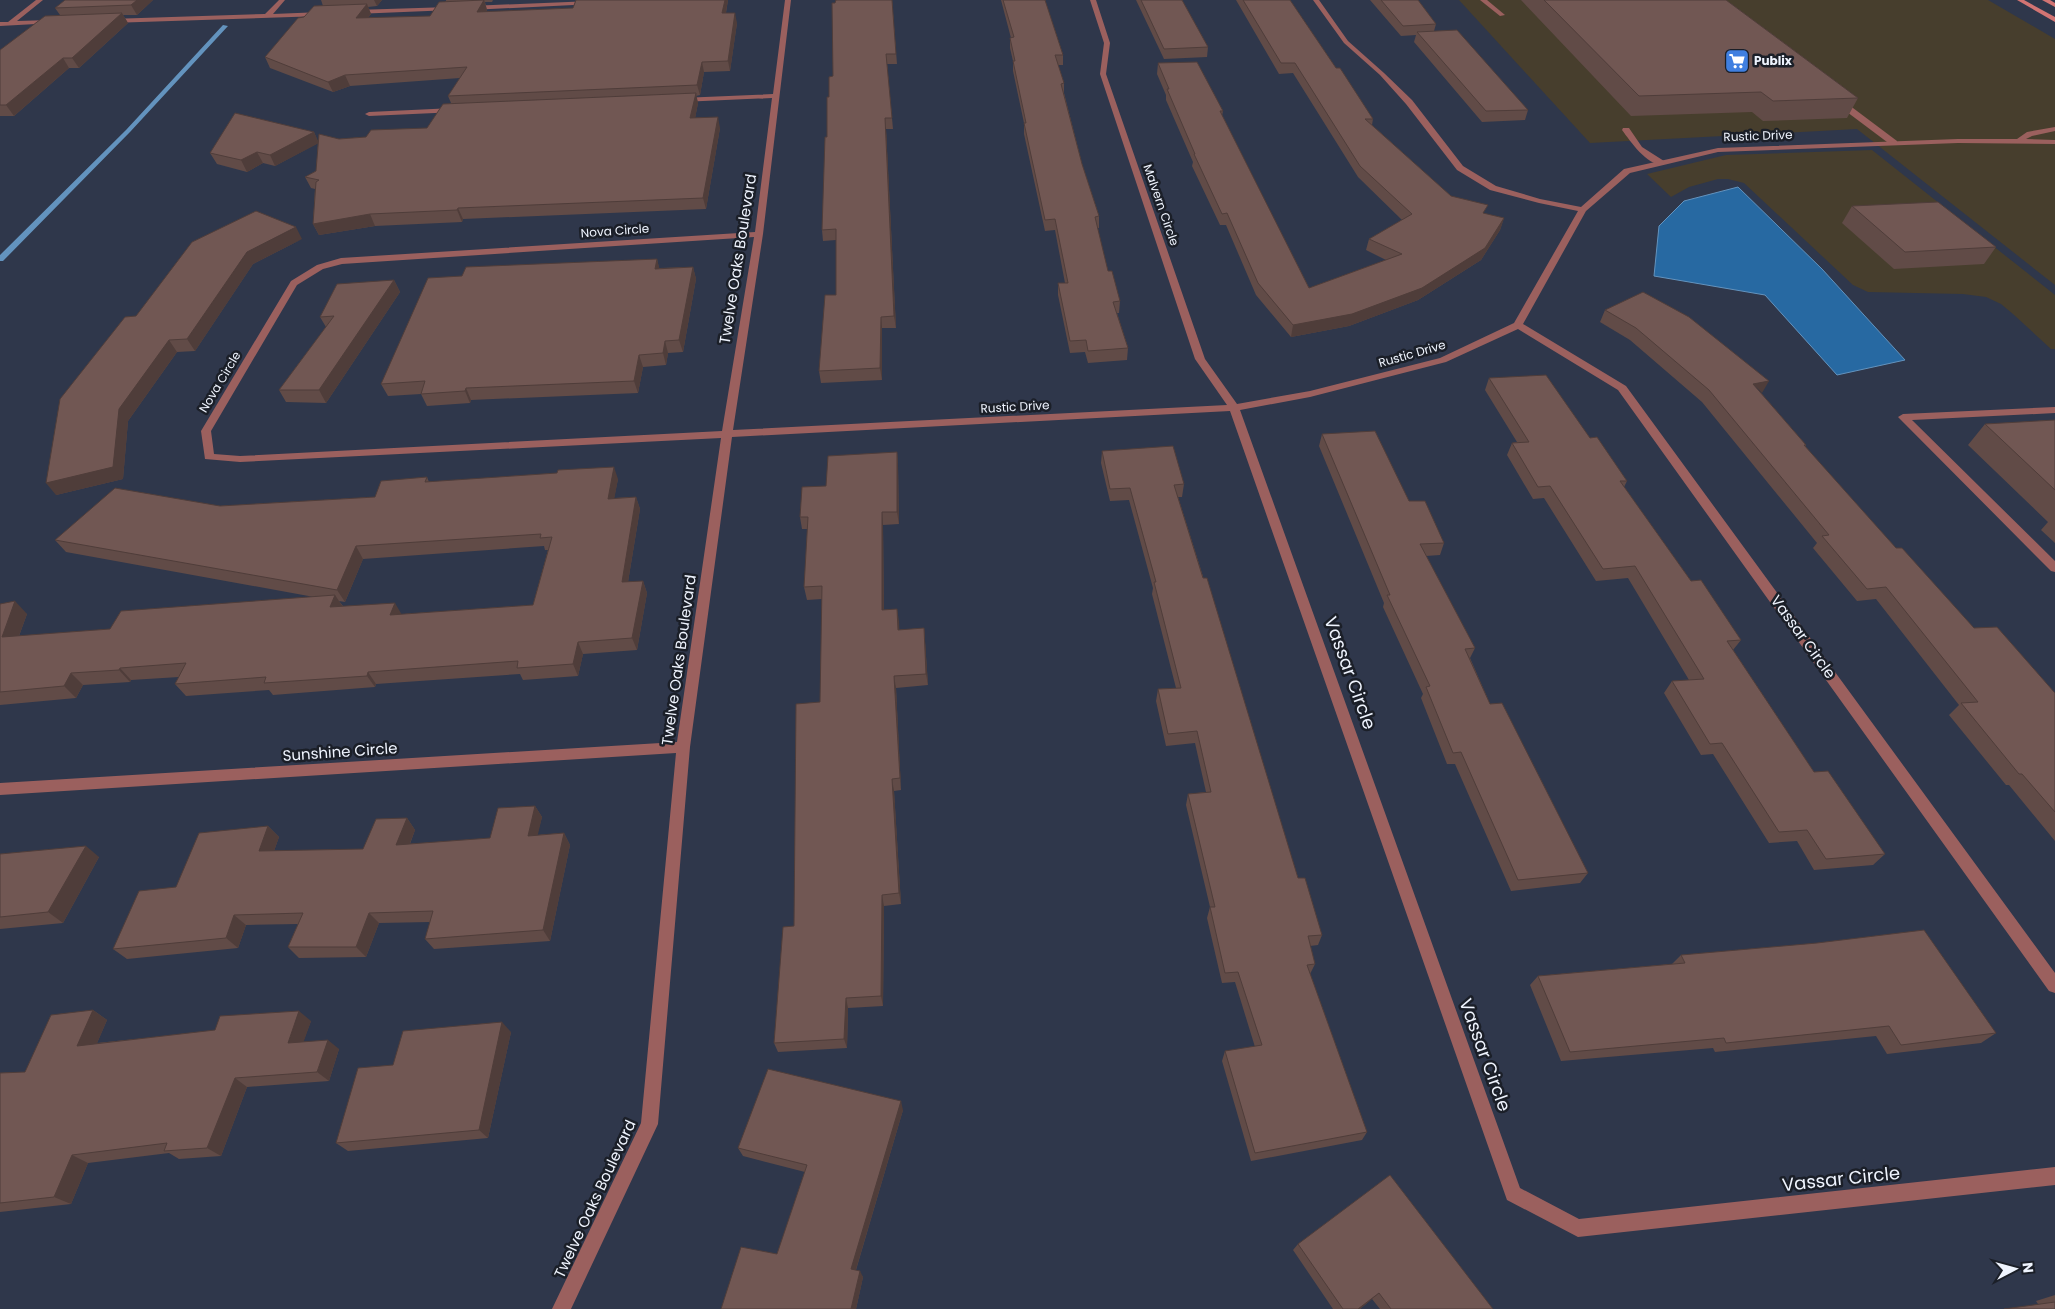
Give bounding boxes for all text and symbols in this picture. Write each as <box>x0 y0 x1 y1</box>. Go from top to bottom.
supermarket icon: Publix <box>1724 48 1750 74</box>
place label: Publix <box>1754 52 1793 69</box>
street label: Rustic Drive <box>1723 126 1793 145</box>
street label: Malvern Circle <box>1140 162 1183 248</box>
street label: Twelve Oaks Boulevard <box>714 172 761 346</box>
street label: Nova Circle <box>580 220 650 241</box>
street label: Rustic Drive <box>1376 336 1447 371</box>
street label: Nova Circle <box>195 348 245 415</box>
street label: Rustic Drive <box>980 396 1050 417</box>
street label: Twelve Oaks Boulevard <box>656 573 701 747</box>
street label: Vassar Circle <box>1766 591 1841 683</box>
street label: Vassar Circle <box>1318 613 1382 733</box>
street label: Sunshine Circle <box>282 737 398 766</box>
street label: Vassar Circle <box>1453 995 1517 1115</box>
street label: Twelve Oaks Boulevard <box>549 1116 640 1281</box>
street label: Vassar Circle <box>1781 1160 1901 1197</box>
north arrow <box>1990 1244 2040 1294</box>
text: N <box>2017 1261 2038 1274</box>

